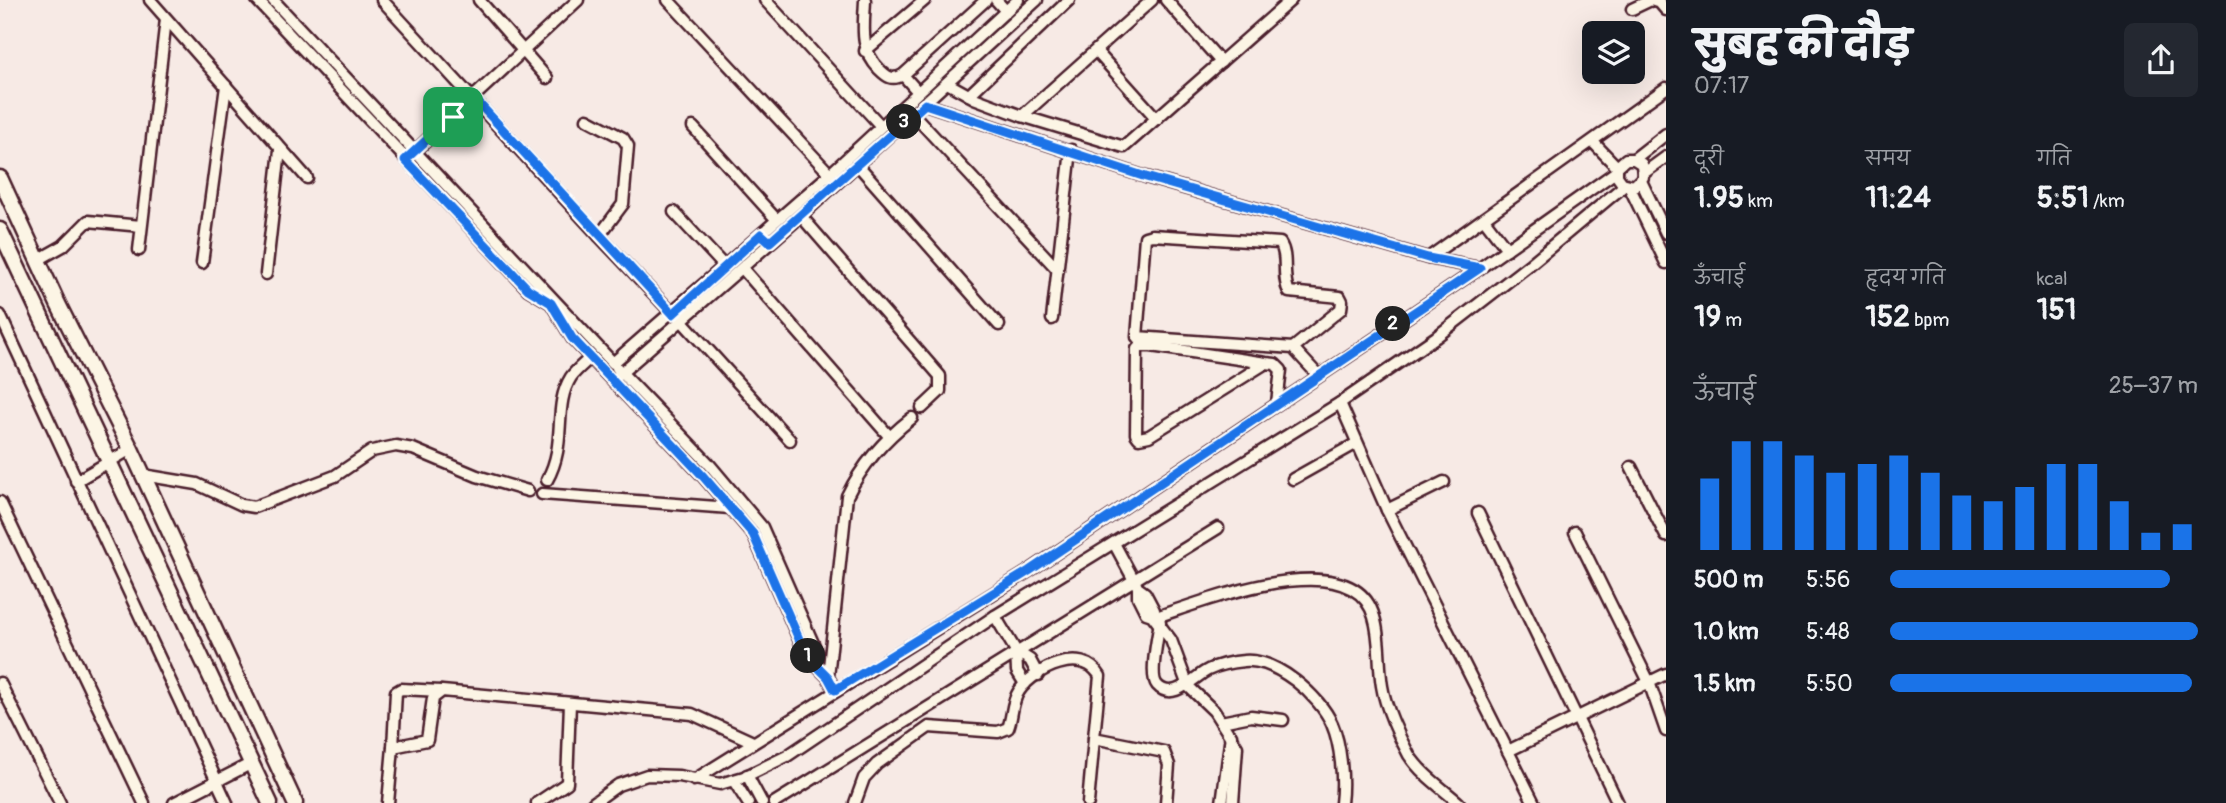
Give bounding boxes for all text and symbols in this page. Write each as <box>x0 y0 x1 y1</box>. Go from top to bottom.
map controls <box>1582 21 1645 84</box>
button: layers <box>1582 21 1645 84</box>
text: सुबह की दौड़ <box>1694 21 1911 69</box>
button: share <box>2124 23 2198 97</box>
text: 07:17 <box>1694 71 1749 100</box>
pin <box>423 87 483 147</box>
icon: arrive <box>434 98 472 136</box>
pin: 3 <box>886 104 922 140</box>
text: 3 <box>898 109 909 133</box>
text: दूरी <box>1694 147 1724 171</box>
text: समय <box>1865 147 1911 171</box>
text: गति <box>2037 147 2071 171</box>
text: 1.95 <box>1694 179 1744 216</box>
text: 11:24 <box>1865 179 1931 216</box>
text: 5:51 <box>2037 179 2089 216</box>
text: km <box>1744 189 1773 213</box>
text: /km <box>2089 189 2125 213</box>
text: ऊँचाई <box>1694 266 1745 290</box>
text: हृदय गति <box>1865 266 1945 290</box>
text: kcal <box>2037 267 2068 291</box>
text: 151 <box>2037 291 2076 328</box>
text: 19 <box>1694 298 1721 335</box>
text: 152 <box>1865 298 1910 335</box>
pin: 2 <box>1376 306 1410 342</box>
text: m <box>1721 308 1742 332</box>
text: bpm <box>1910 308 1949 332</box>
text: 2 <box>1387 311 1398 335</box>
text: 25–37 m <box>2109 371 2198 400</box>
text: ऊँचाई <box>1694 378 1756 407</box>
text: 500 m <box>1694 565 1763 594</box>
text: 5:56 <box>1806 565 1850 594</box>
text: 1.0 km <box>1694 617 1759 646</box>
text: 5:48 <box>1806 617 1850 646</box>
pin: 1 <box>790 638 826 674</box>
text: 1 <box>804 643 811 667</box>
text: 1.5 km <box>1694 669 1756 698</box>
text: 5:50 <box>1806 669 1853 698</box>

